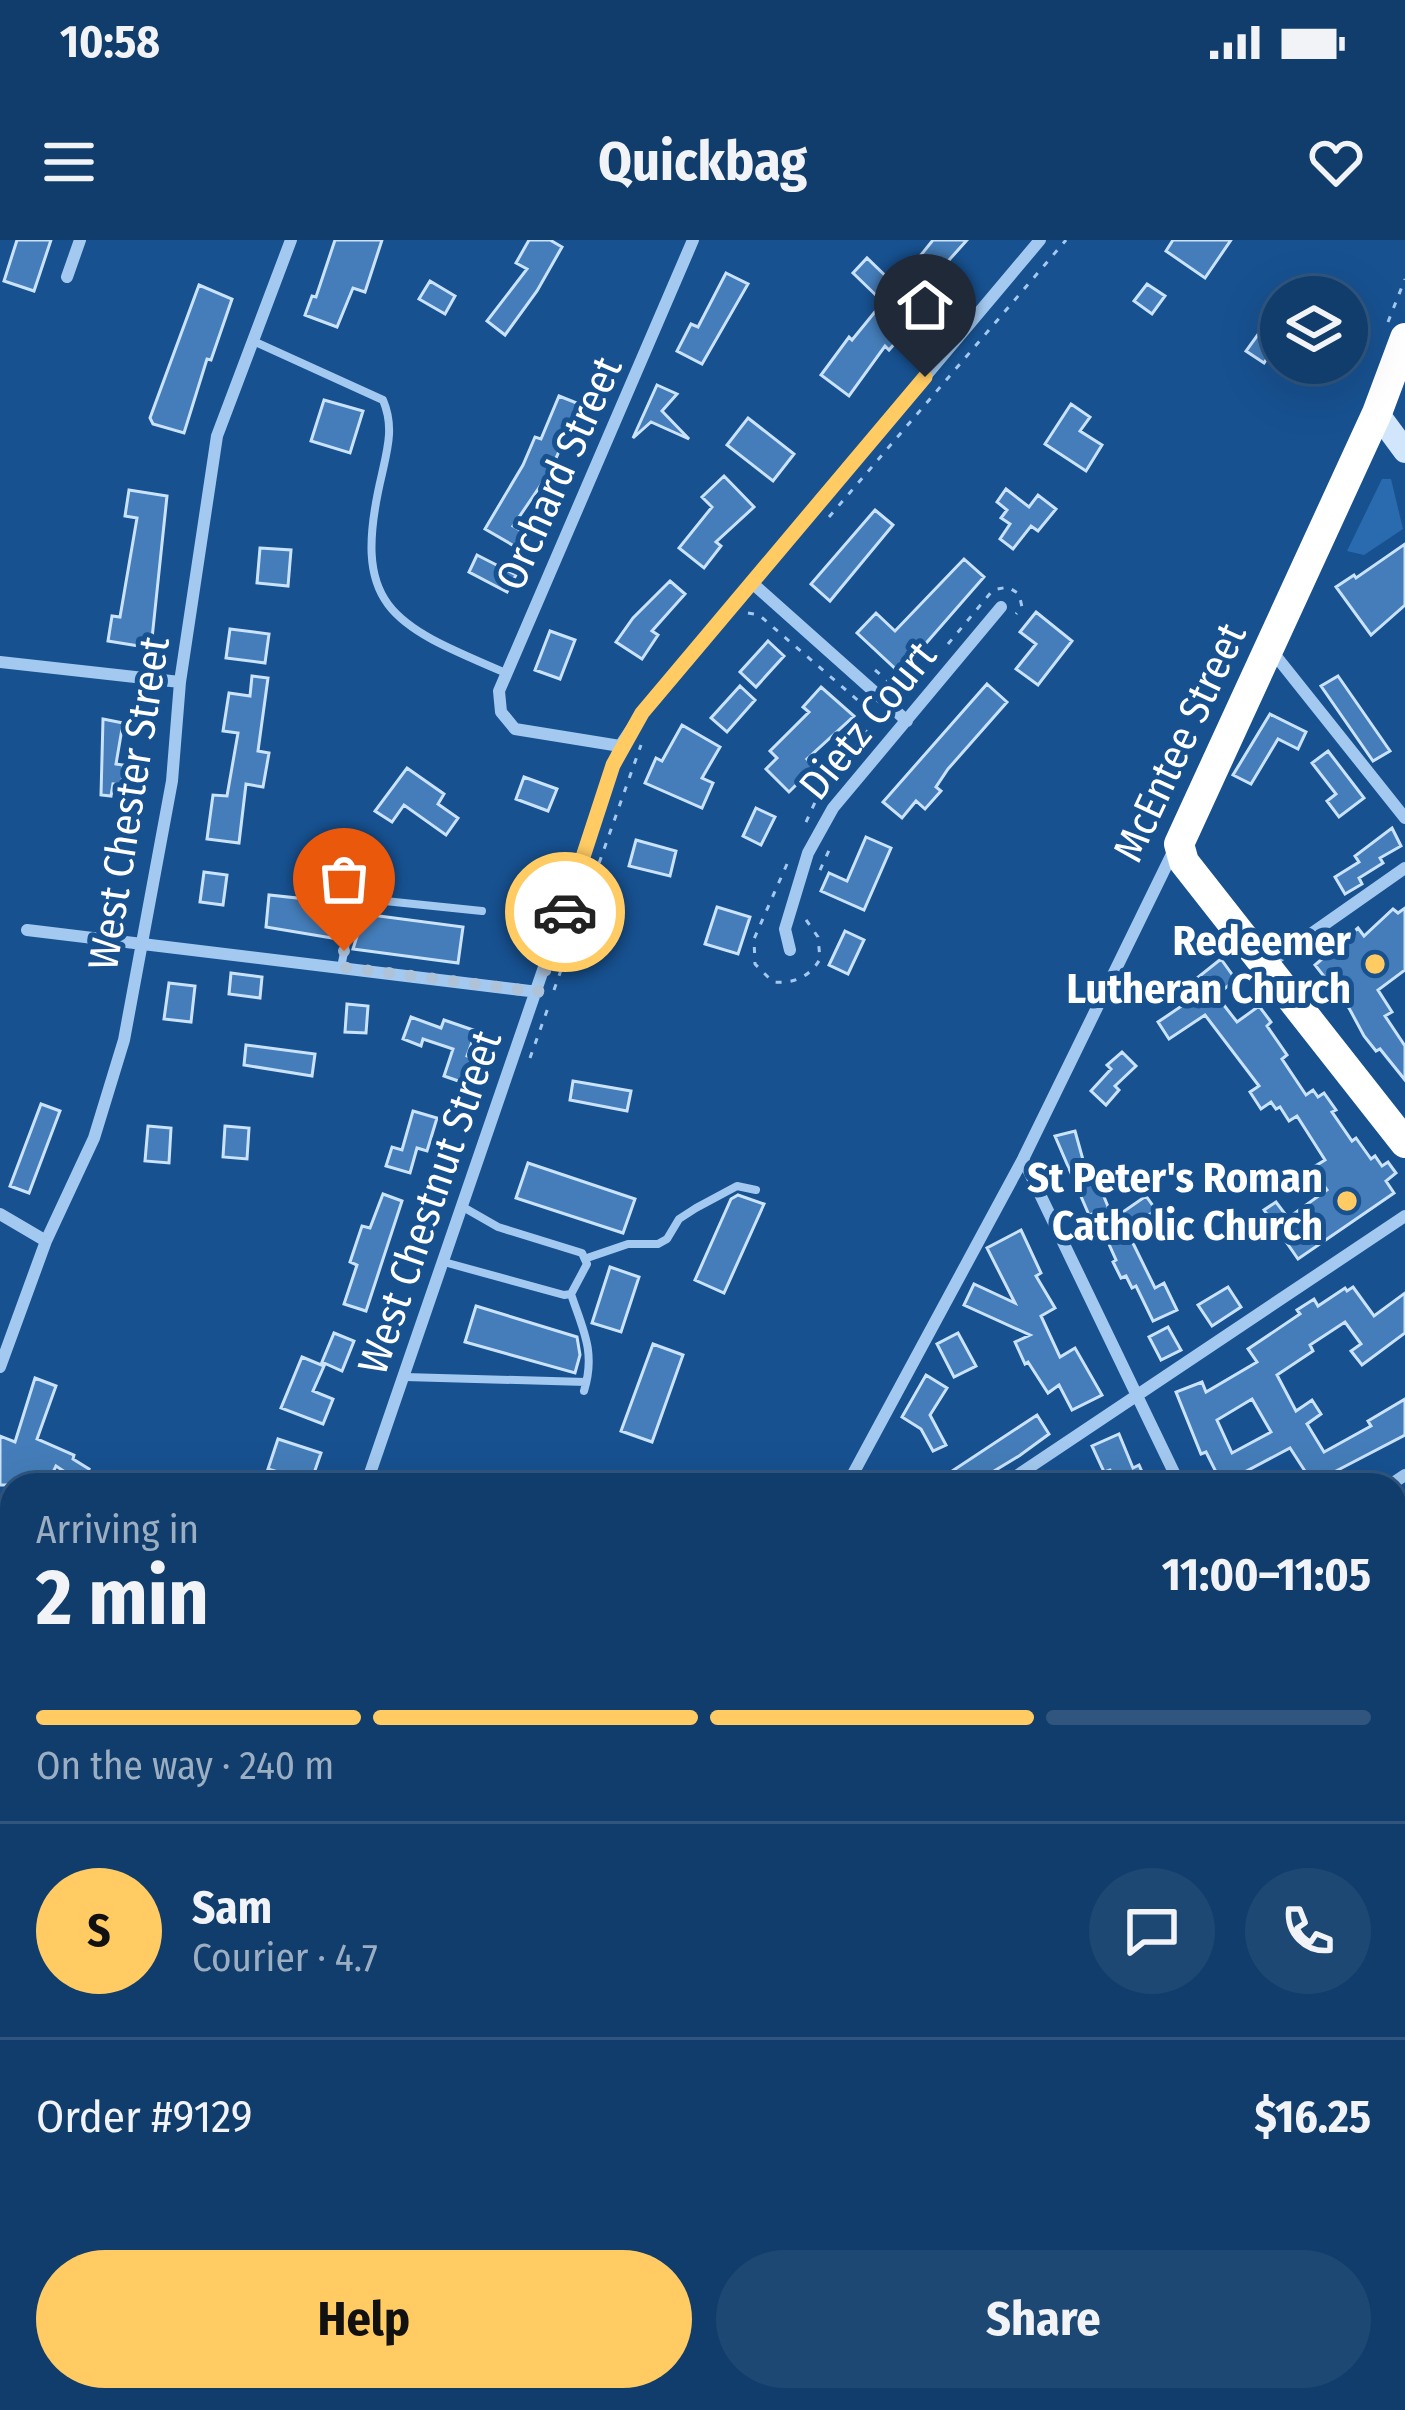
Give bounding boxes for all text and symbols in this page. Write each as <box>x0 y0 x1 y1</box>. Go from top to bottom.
text: 10:58 <box>60 15 160 69</box>
icon: menu <box>36 129 102 195</box>
icon: heart <box>1303 129 1369 195</box>
text: Quickbag <box>598 130 807 194</box>
pin <box>874 254 976 377</box>
icon: home <box>892 272 958 338</box>
map controls <box>1260 276 1368 384</box>
button: layers <box>1260 276 1368 384</box>
street label: Orchard Street <box>485 349 633 598</box>
street label: McEntee Street <box>1103 615 1257 869</box>
street label: Dietz Court <box>789 631 947 810</box>
street label: West Chester Street <box>78 633 180 973</box>
pin <box>293 828 395 951</box>
icon: bag <box>311 846 377 912</box>
courier <box>505 852 625 972</box>
icon: car <box>532 879 598 945</box>
place label: Redeemer Lutheran Church <box>1067 916 1352 1014</box>
marker: Redeemer Lutheran Church <box>1362 951 1388 977</box>
street label: West Chestnut Street <box>348 1024 512 1381</box>
place label: St Peter's Roman Catholic Church <box>1027 1153 1323 1251</box>
marker: St Peter's Roman Catholic Church <box>1334 1188 1360 1214</box>
text: Arriving in <box>36 1507 199 1553</box>
text: 11:00–11:05 <box>1162 1548 1371 1602</box>
text: 2 min <box>36 1551 209 1645</box>
text: On the way · 240 m <box>36 1743 334 1789</box>
button: chat <box>1089 1868 1215 1994</box>
button: phone <box>1245 1868 1371 1994</box>
text: Sam <box>192 1881 272 1935</box>
text: S <box>87 1904 111 1958</box>
text: Courier · 4.7 <box>192 1935 378 1981</box>
text: Order #9129 <box>36 2090 253 2144</box>
text: $16.25 <box>1254 2090 1371 2144</box>
button: Help <box>36 2250 692 2388</box>
button: Share <box>716 2250 1371 2388</box>

